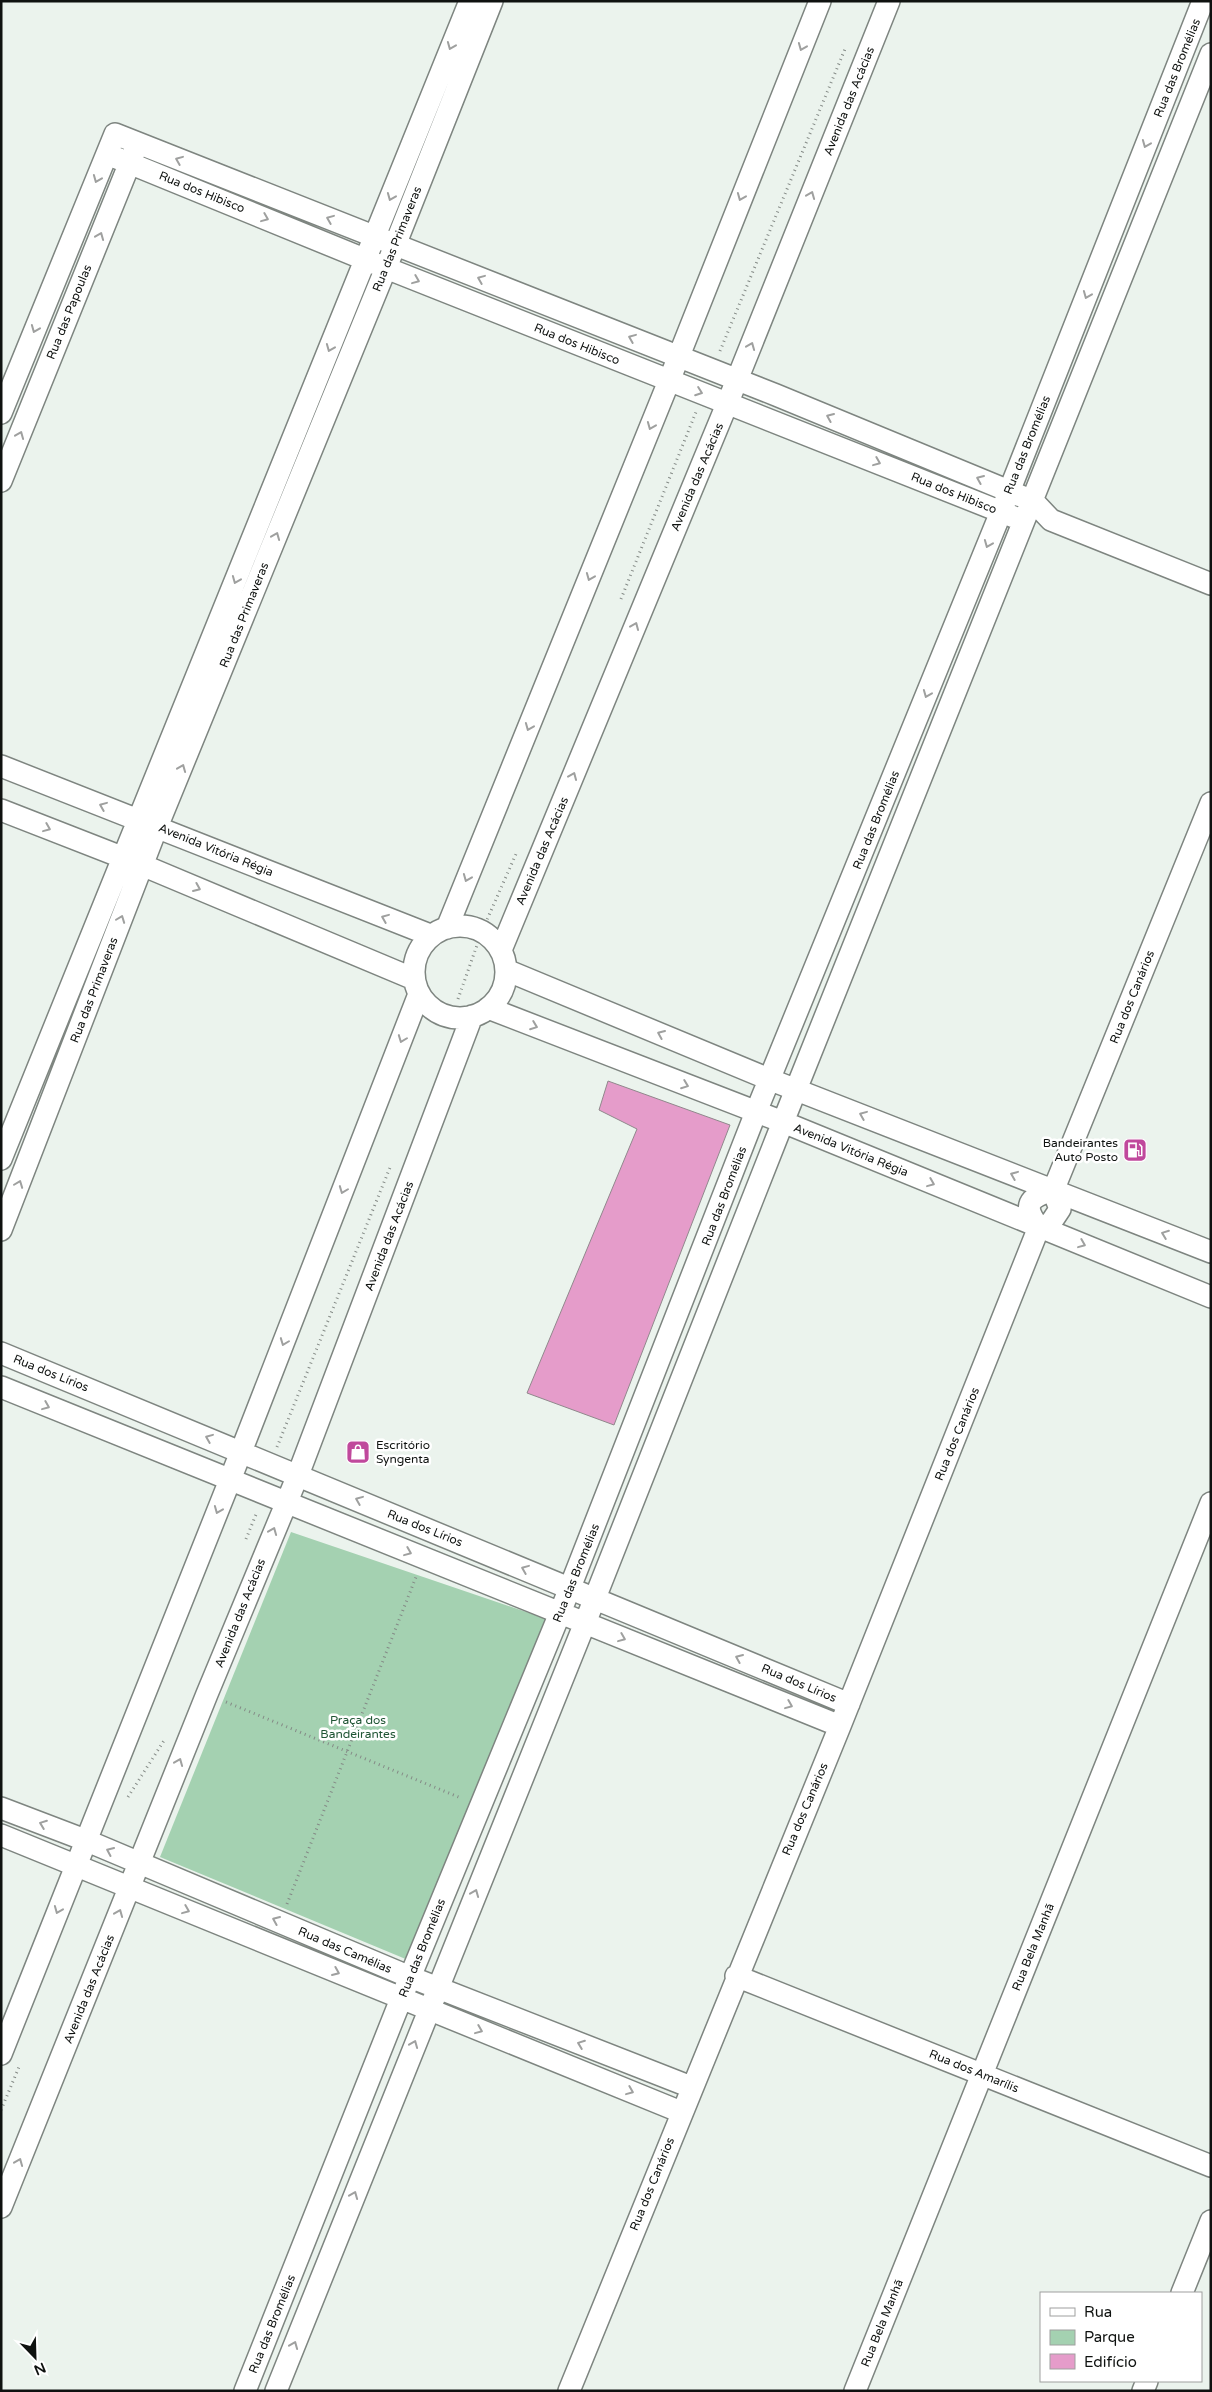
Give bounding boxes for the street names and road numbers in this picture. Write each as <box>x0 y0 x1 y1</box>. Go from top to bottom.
street label: Rua das Bromélias <box>1151 16 1203 119</box>
street label: Avenida das Acácias <box>821 44 877 158</box>
street label: Rua dos Hibisco <box>157 168 247 216</box>
street label: Rua das Primaveras <box>369 184 425 294</box>
street label: Rua das Papoulas <box>44 262 95 361</box>
street label: Rua dos Hibisco <box>532 320 622 368</box>
street label: Rua das Bromélias <box>1001 393 1053 496</box>
street label: Avenida das Acácias <box>668 420 726 533</box>
street label: Rua dos Hibisco <box>909 469 999 517</box>
street label: Rua das Primaveras <box>216 560 272 670</box>
street label: Rua das Bromélias <box>850 768 902 871</box>
street label: Avenida das Acácias <box>513 794 571 907</box>
street label: Avenida Vitória Régia <box>157 821 275 879</box>
street label: Rua das Primaveras <box>67 935 121 1045</box>
street label: Rua dos Canários <box>1107 948 1157 1046</box>
street label: Avenida Vitória Régia <box>792 1121 910 1179</box>
street label: Rua das Bromélias <box>699 1144 749 1248</box>
street label: Avenida das Acácias <box>362 1179 416 1293</box>
street label: Rua dos Lírios <box>11 1352 91 1395</box>
street label: Rua dos Canários <box>932 1385 982 1483</box>
street label: Rua dos Lírios <box>385 1507 465 1550</box>
street label: Rua das Bromélias <box>550 1521 602 1624</box>
street label: Avenida das Acácias <box>212 1556 268 1670</box>
street label: Rua dos Lírios <box>759 1661 839 1705</box>
street label: Rua dos Canários <box>779 1760 831 1857</box>
street label: Rua das Bromélias <box>396 1896 448 1999</box>
street label: Rua Bela Manhã <box>1009 1901 1057 1993</box>
street label: Rua das Camélias <box>296 1924 394 1976</box>
street label: Avenida das Acácias <box>61 1932 117 2046</box>
street label: Rua dos Amarílis <box>927 2047 1021 2095</box>
street label: Rua dos Canários <box>627 2135 677 2233</box>
street label: Rua das Bromélias <box>246 2272 298 2375</box>
street label: Rua Bela Manhã <box>858 2277 906 2369</box>

